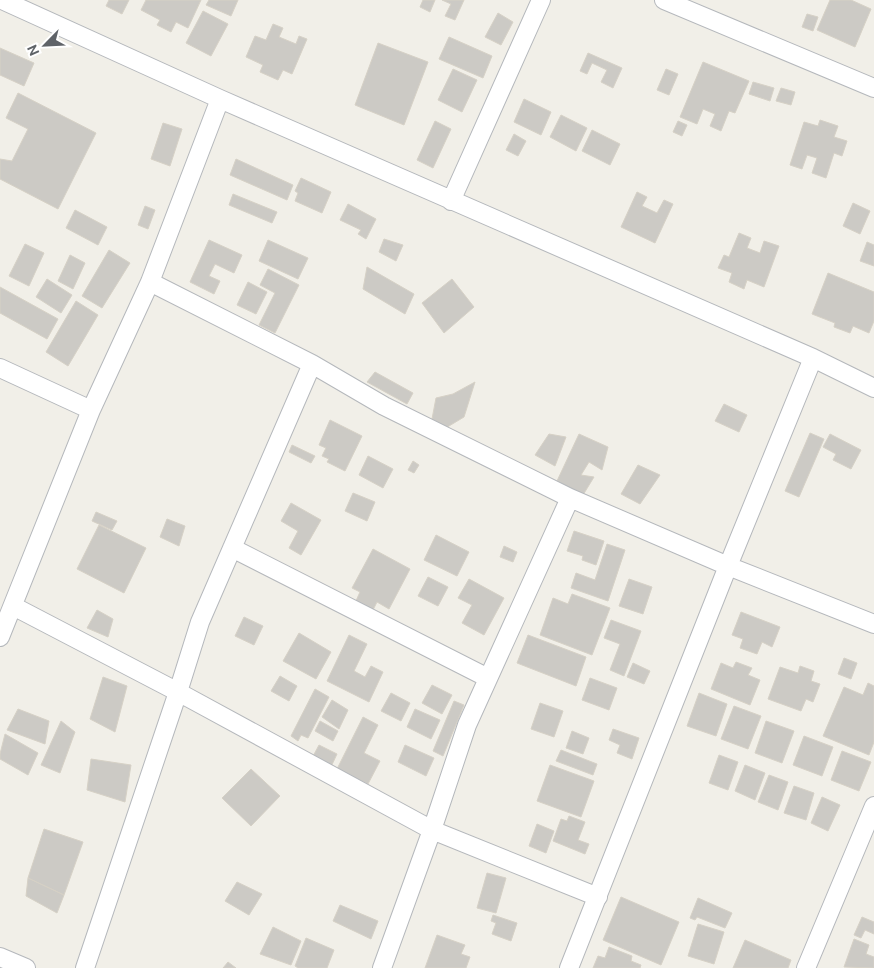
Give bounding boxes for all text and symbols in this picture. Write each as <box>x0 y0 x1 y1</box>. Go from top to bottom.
north arrow <box>20 20 70 70</box>
text: N <box>24 42 43 58</box>

